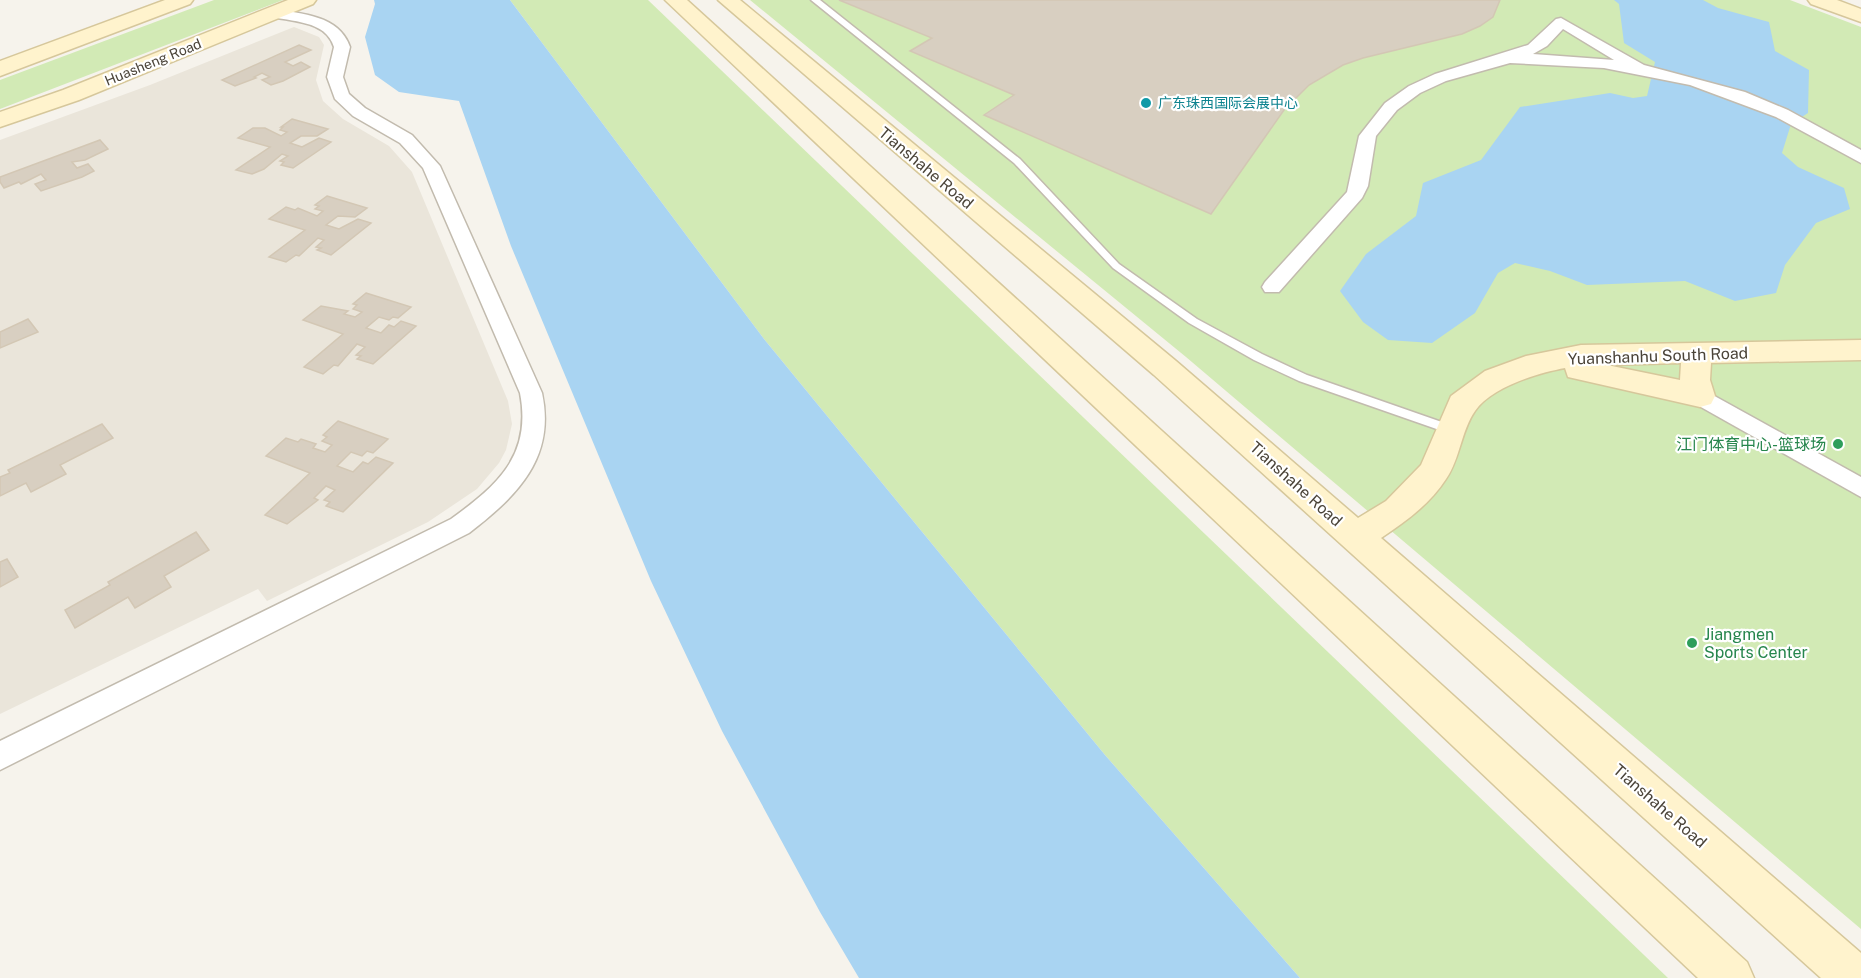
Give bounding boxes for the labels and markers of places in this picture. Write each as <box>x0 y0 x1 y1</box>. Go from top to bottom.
place label: 广东珠西国际会展中心 <box>1158 95 1298 111</box>
marker: 广东珠西国际会展中心 <box>1139 96 1153 110</box>
place label: 江门体育中心-篮球场 <box>1676 435 1826 454</box>
marker: 江门体育中心-篮球场 <box>1831 437 1845 451</box>
place label: Jiangmen Sports Center <box>1704 625 1808 662</box>
marker: Jiangmen Sports Center <box>1685 636 1699 650</box>

